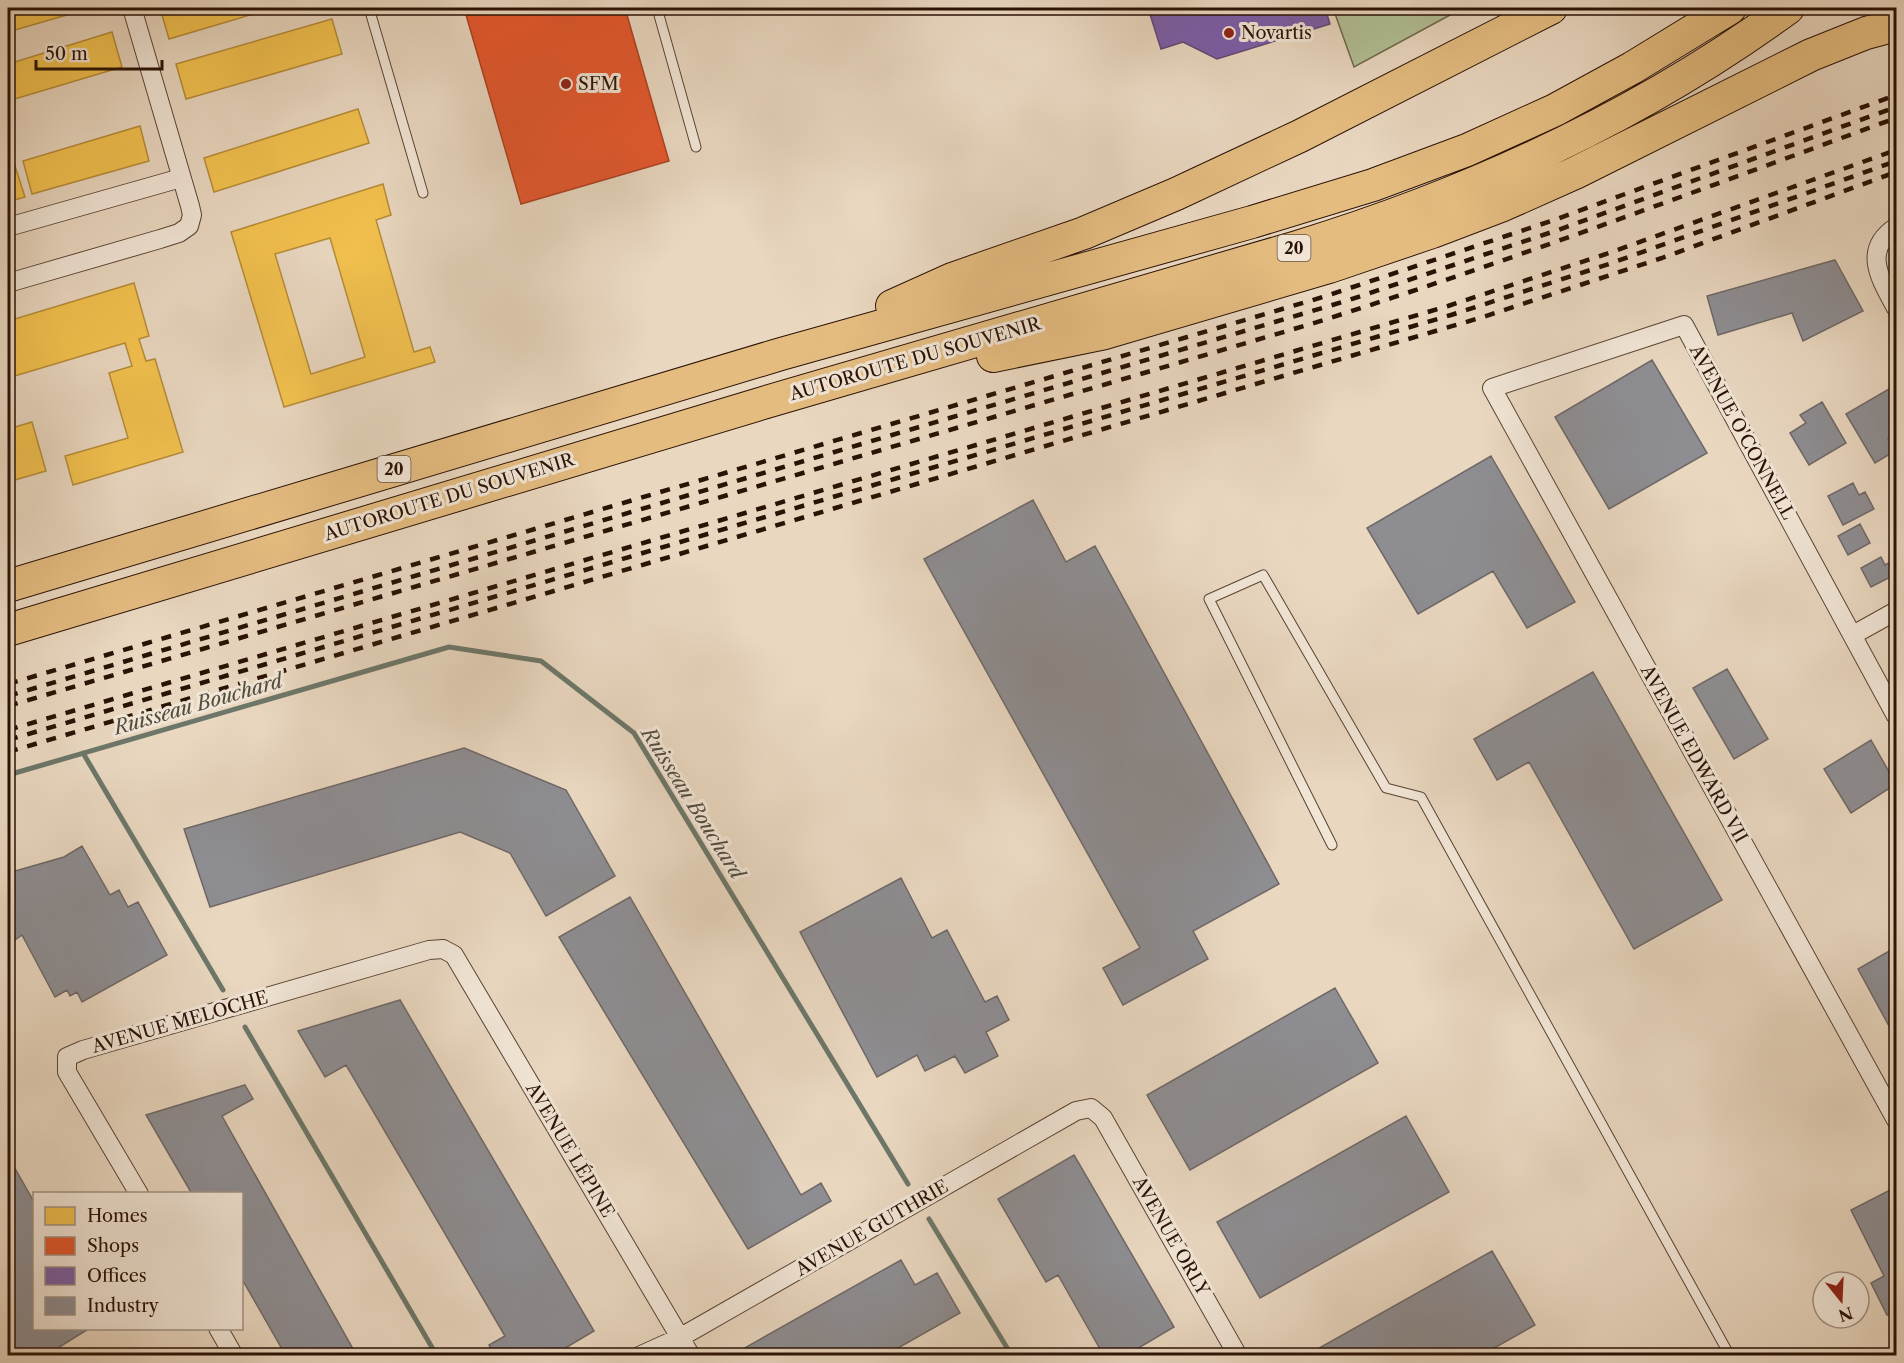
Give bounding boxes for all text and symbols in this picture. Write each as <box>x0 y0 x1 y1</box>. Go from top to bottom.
place label: Novartis <box>1241 22 1312 44</box>
marker: Novartis <box>1222 26 1236 40</box>
scale bar <box>36 33 162 71</box>
text: 50 m <box>45 43 88 65</box>
place label: SFM <box>578 73 619 95</box>
marker: SFM <box>559 77 573 91</box>
road number: 20 <box>1278 235 1310 261</box>
street label: AUTOROUTE DU SOUVENIR <box>786 312 1044 406</box>
street label: AVENUE O'CONNELL <box>1684 340 1799 523</box>
street label: AUTOROUTE DU SOUVENIR <box>321 448 577 546</box>
road number: 20 <box>378 456 410 482</box>
street label: AVENUE EDWARD VII <box>1635 660 1752 847</box>
water label: Ruisseau Bouchard <box>109 668 287 740</box>
water label: Ruisseau Bouchard <box>636 721 751 885</box>
street label: AVENUE MELOCHE <box>88 986 271 1058</box>
street label: AVENUE LÉPINE <box>521 1077 620 1221</box>
street label: AVENUE ORLY <box>1127 1172 1215 1301</box>
street label: AVENUE GUTHRIE <box>791 1175 952 1281</box>
legend <box>33 1192 243 1330</box>
text: Homes <box>87 1205 148 1227</box>
text: Shops <box>87 1235 139 1257</box>
text: Offices <box>87 1265 147 1287</box>
north arrow <box>1811 1270 1871 1330</box>
text: Industry <box>87 1295 160 1317</box>
text: N <box>1836 1303 1855 1326</box>

